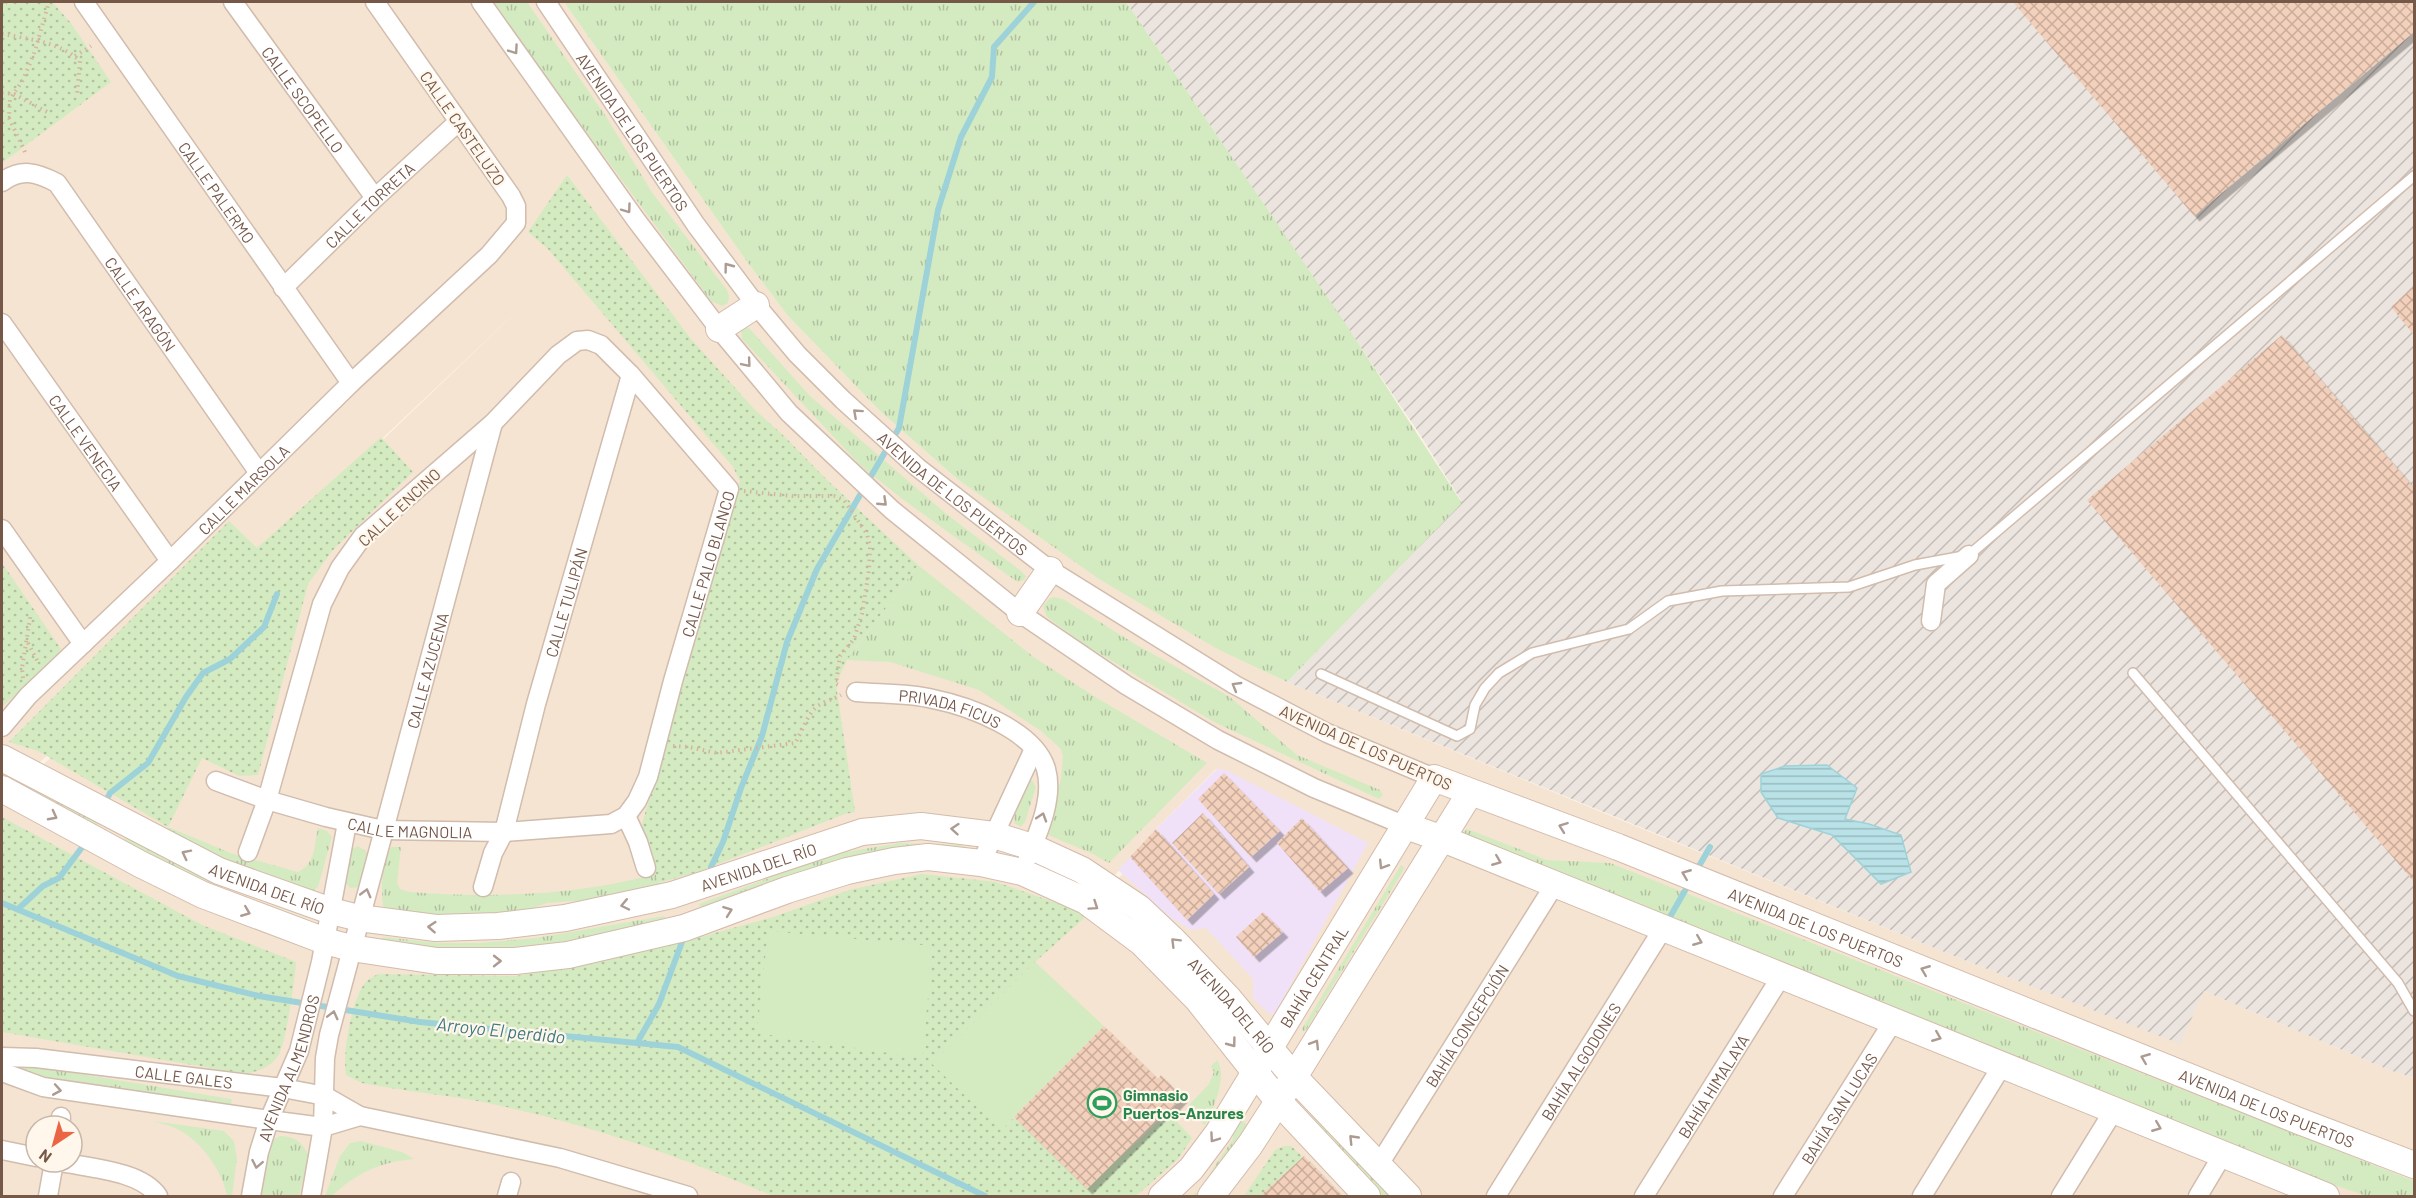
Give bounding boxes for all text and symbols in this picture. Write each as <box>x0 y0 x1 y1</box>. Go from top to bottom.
street label: CALLE SCOPELLO <box>259 42 348 156</box>
one-way arrow <box>507 43 518 54</box>
street label: AVENIDA DE LOS PUERTOS <box>573 49 693 214</box>
street label: CALLE CASTELUZO <box>416 67 510 189</box>
street label: CALLE PALERMO <box>175 138 259 246</box>
street label: CALLE TORRETA <box>321 158 418 251</box>
one-way arrow <box>620 202 631 213</box>
street label: CALLE ARAGÓN <box>102 253 181 355</box>
one-way arrow <box>724 263 735 274</box>
one-way arrow <box>740 356 751 367</box>
street label: CALLE VENECIA <box>46 391 127 494</box>
one-way arrow <box>853 409 864 420</box>
street label: AVENIDA DE LOS PUERTOS <box>874 427 1032 559</box>
street label: CALLE MARSOLA <box>194 440 293 538</box>
street label: CALLE ENCINO <box>354 464 444 550</box>
street label: CALLE PALO BLANCO <box>677 488 738 639</box>
one-way arrow <box>876 495 887 506</box>
street label: CALLE TULIPÁN <box>541 545 590 659</box>
street label: CALLE AZUCENA <box>402 610 451 730</box>
one-way arrow <box>1232 681 1242 693</box>
street label: PRIVADA FICUS <box>898 685 1005 731</box>
street label: AVENIDA DE LOS PUERTOS <box>1277 700 1455 794</box>
one-way arrow <box>47 809 58 821</box>
one-way arrow <box>1035 812 1047 823</box>
street label: CALLE MAGNOLIA <box>346 813 473 841</box>
one-way arrow <box>1558 822 1569 834</box>
one-way arrow <box>951 823 960 836</box>
street label: AVENIDA DEL RÍO <box>698 838 819 894</box>
one-way arrow <box>182 850 193 861</box>
one-way arrow <box>1491 854 1502 866</box>
street label: AVENIDA DEL RÍO <box>206 858 328 918</box>
one-way arrow <box>1378 859 1390 869</box>
one-way arrow <box>1681 869 1692 881</box>
street label: AVENIDA DE LOS PUERTOS <box>1726 883 1906 970</box>
one-way arrow <box>358 888 371 898</box>
one-way arrow <box>620 898 630 911</box>
one-way arrow <box>1087 899 1098 910</box>
one-way arrow <box>240 905 251 917</box>
one-way arrow <box>722 906 733 919</box>
one-way arrow <box>427 921 436 934</box>
street label: BAHÍA CENTRAL <box>1275 922 1351 1031</box>
one-way arrow <box>1692 934 1703 946</box>
one-way arrow <box>1171 939 1182 950</box>
street label: AVENIDA DEL RÍO <box>1185 953 1279 1057</box>
one-way arrow <box>493 955 502 967</box>
street label: BAHÍA CONCEPCIÓN <box>1421 961 1512 1090</box>
one-way arrow <box>1921 965 1932 977</box>
street label: AVENIDA ALMENDROS <box>253 992 322 1144</box>
street label: BAHÍA ALGODONES <box>1536 999 1624 1123</box>
one-way arrow <box>326 1011 339 1021</box>
water label: Arroyo El perdido <box>436 1012 566 1048</box>
street label: BAHÍA HIMALAYA <box>1673 1030 1752 1141</box>
one-way arrow <box>1931 1030 1942 1042</box>
one-way arrow <box>1224 1036 1235 1047</box>
one-way arrow <box>1307 1040 1319 1050</box>
street label: BAHÍA SAN LUCAS <box>1796 1049 1881 1167</box>
one-way arrow <box>2141 1053 2152 1065</box>
street label: CALLE GALES <box>134 1061 234 1091</box>
street label: AVENIDA DE LOS PUERTOS <box>2177 1064 2357 1151</box>
one-way arrow <box>52 1083 62 1096</box>
place label: Gimnasio Puertos-Anzures <box>1123 1085 1244 1122</box>
sports icon: Gimnasio Puertos-Anzures <box>1086 1087 1118 1119</box>
north arrow <box>24 1114 84 1174</box>
one-way arrow <box>2150 1120 2161 1132</box>
one-way arrow <box>1210 1131 1221 1142</box>
one-way arrow <box>1349 1136 1360 1146</box>
text: N <box>35 1146 55 1167</box>
one-way arrow <box>251 1159 264 1169</box>

